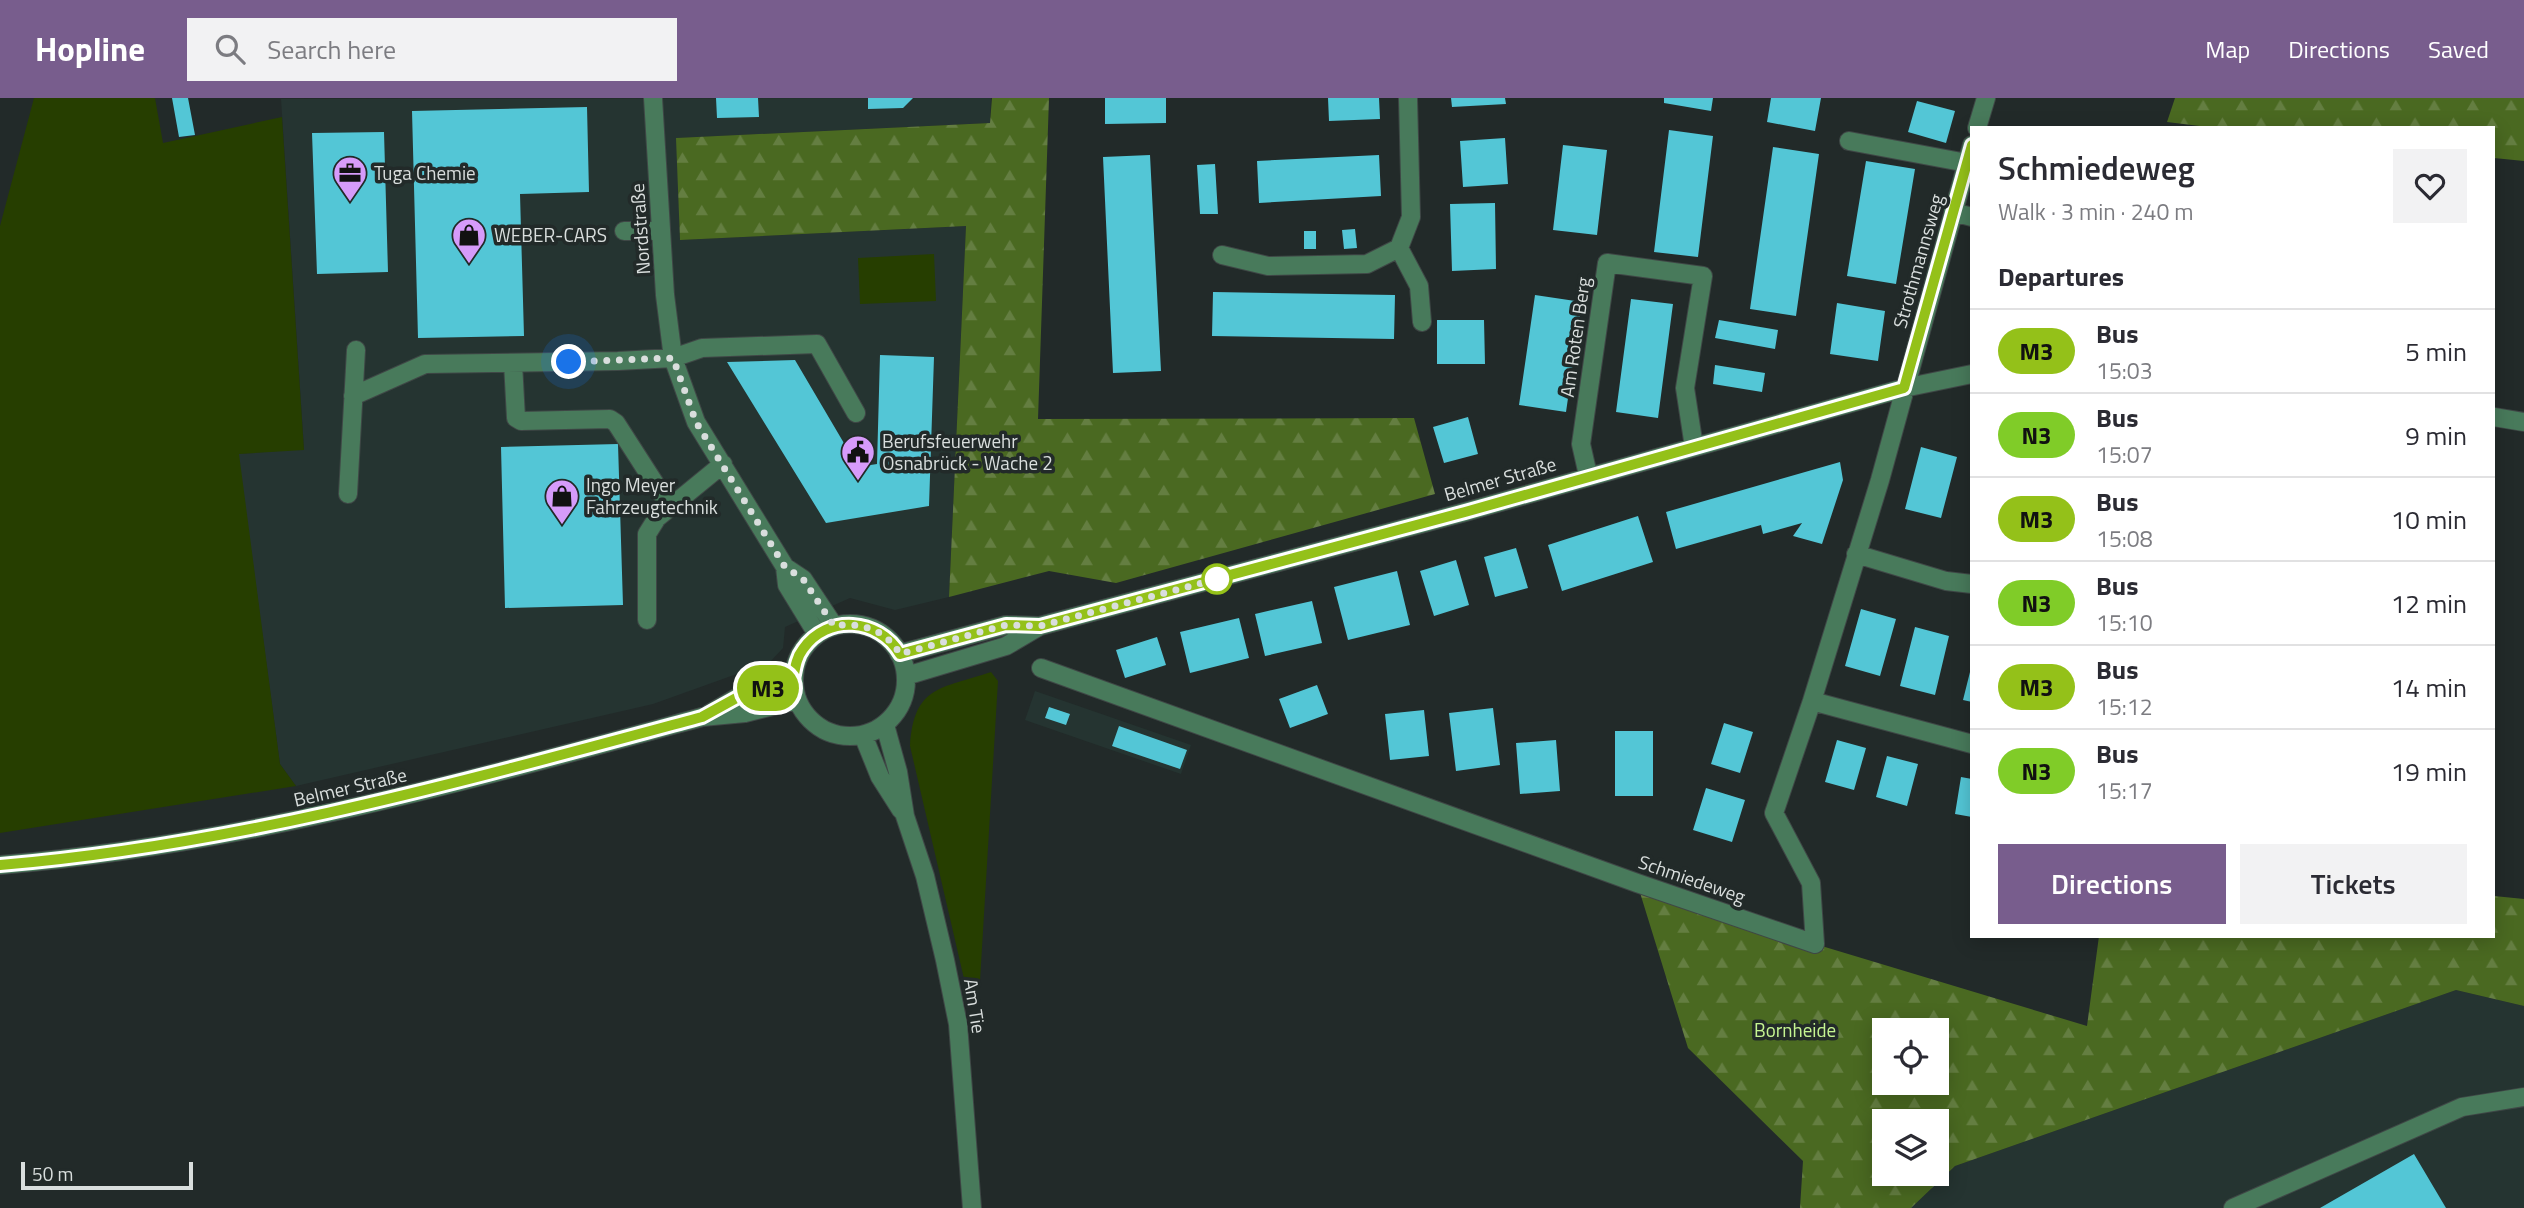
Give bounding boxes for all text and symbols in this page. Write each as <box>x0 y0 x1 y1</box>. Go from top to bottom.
search box <box>187 18 677 81</box>
text: Hopline <box>35 24 145 74</box>
icon: search <box>211 30 249 68</box>
text: Search here <box>267 30 396 69</box>
text: Map <box>2205 31 2250 67</box>
text: Directions <box>2288 31 2390 67</box>
text: Saved <box>2428 31 2489 67</box>
text: Schmiedeweg <box>1998 143 2195 193</box>
button: heart <box>2393 149 2467 223</box>
office icon: Tuga Chemie <box>331 154 369 203</box>
place label: Tuga Chemie <box>374 158 476 187</box>
street label: Nordstraße <box>622 183 657 276</box>
street label: Strothmannsweg <box>1885 190 1951 331</box>
text: Walk · 3 min · 240 m <box>1998 194 2194 229</box>
shop icon: WEBER-CARS <box>450 216 488 265</box>
place label: WEBER-CARS <box>494 220 607 249</box>
text: Departures <box>1998 257 2124 296</box>
street label: Am Roten Berg <box>1552 275 1597 399</box>
text: Bus <box>2096 314 2138 353</box>
text: 5 min <box>2405 332 2467 371</box>
text: M3 <box>2019 333 2054 369</box>
your location <box>551 344 586 379</box>
text: 15:03 <box>2096 353 2153 388</box>
text: Bus <box>2096 398 2138 437</box>
text: 9 min <box>2405 416 2467 455</box>
text: N3 <box>2021 417 2052 453</box>
place label: Berufsfeuerwehr Osnabrück - Wache 2 <box>882 426 1053 477</box>
public building icon: Berufsfeuerwehr Osnabrück - Wache 2 <box>839 433 877 482</box>
text: 15:07 <box>2096 437 2153 472</box>
street label: Belmer Straße <box>1440 449 1559 508</box>
place label: Ingo Meyer Fahrzeugtechnik <box>586 470 718 521</box>
shop icon: Ingo Meyer Fahrzeugtechnik <box>543 477 581 526</box>
text: Bus <box>2096 482 2138 521</box>
text: 10 min <box>2391 500 2467 539</box>
text: M3 <box>2019 501 2054 537</box>
text: 15:08 <box>2096 521 2153 556</box>
unlabelled marker <box>1202 564 1232 594</box>
text: Bus <box>2096 566 2138 605</box>
text: 12 min <box>2391 584 2467 623</box>
text: N3 <box>2021 585 2052 621</box>
text: 15:10 <box>2096 605 2153 640</box>
text: Bus <box>2096 650 2138 689</box>
line badge: M3 <box>736 665 800 711</box>
text: 14 min <box>2391 668 2467 707</box>
text: M3 <box>2019 669 2054 705</box>
text: M3 <box>751 670 785 706</box>
text: 15:12 <box>2096 689 2153 724</box>
text: Bus <box>2096 734 2138 773</box>
text: 19 min <box>2391 752 2467 791</box>
text: N3 <box>2021 753 2052 789</box>
street label: Belmer Straße <box>290 759 409 814</box>
text: 15:17 <box>2096 773 2153 808</box>
button: Directions <box>1998 844 2226 924</box>
button: Tickets <box>2240 844 2467 924</box>
street label: Schmiedeweg <box>1635 847 1750 910</box>
street label: Am Tie <box>957 976 994 1035</box>
park label: Bornheide <box>1754 1015 1836 1044</box>
map controls <box>1872 1018 1949 1186</box>
button: locate <box>1872 1018 1949 1095</box>
button: layers <box>1872 1109 1949 1186</box>
scale bar <box>21 1159 192 1191</box>
text: 50 m <box>32 1159 73 1188</box>

